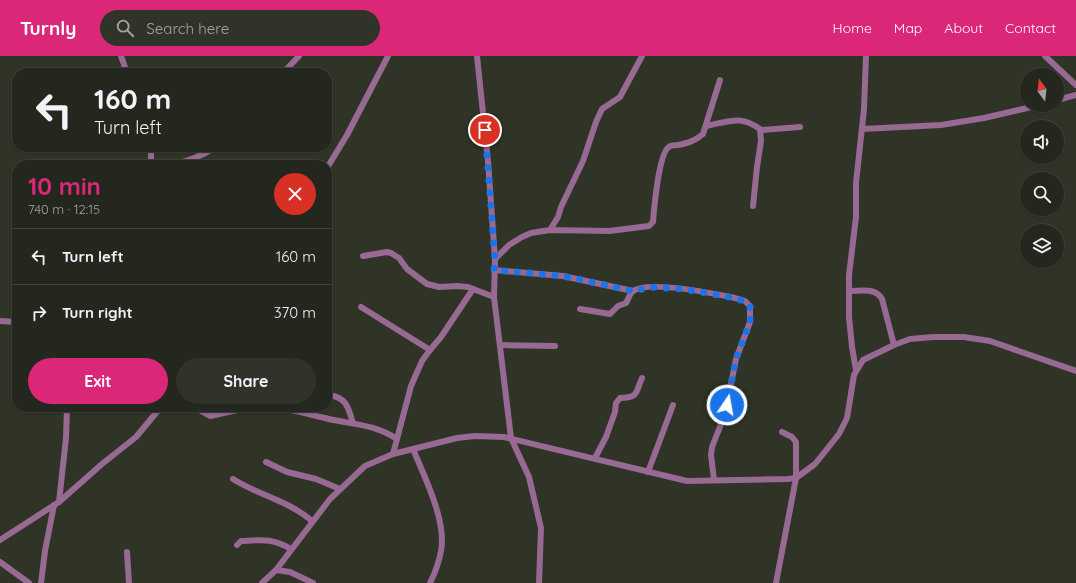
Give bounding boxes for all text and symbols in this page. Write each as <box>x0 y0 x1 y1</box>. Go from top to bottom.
search box <box>100 10 380 46</box>
text: Turnly <box>20 16 76 40</box>
icon: search <box>114 17 136 39</box>
text: Search here <box>146 19 229 38</box>
text: Home <box>833 19 872 37</box>
text: Map <box>894 19 922 37</box>
text: About <box>944 19 983 37</box>
text: Contact <box>1005 19 1056 37</box>
north arrow <box>1020 68 1064 112</box>
map controls <box>1020 68 1064 268</box>
text: 160 m <box>94 81 171 116</box>
icon: left <box>28 84 80 136</box>
pin <box>468 113 502 147</box>
text: Turn left <box>94 116 162 139</box>
icon: arrive <box>474 119 496 141</box>
button: sound <box>1020 120 1064 164</box>
text: 10 min <box>28 171 101 201</box>
button: search <box>1020 172 1064 216</box>
button: close <box>274 173 316 215</box>
text: 740 m · 12:15 <box>28 201 100 217</box>
button: layers <box>1020 224 1064 268</box>
icon: left <box>28 246 50 268</box>
text: Turn left <box>62 247 124 266</box>
text: 160 m <box>276 247 316 266</box>
icon: right <box>28 302 50 324</box>
text: Turn right <box>62 303 133 322</box>
text: 370 m <box>274 303 316 322</box>
button: Exit <box>28 358 168 404</box>
button: Share <box>176 358 316 404</box>
position arrow <box>706 384 748 426</box>

